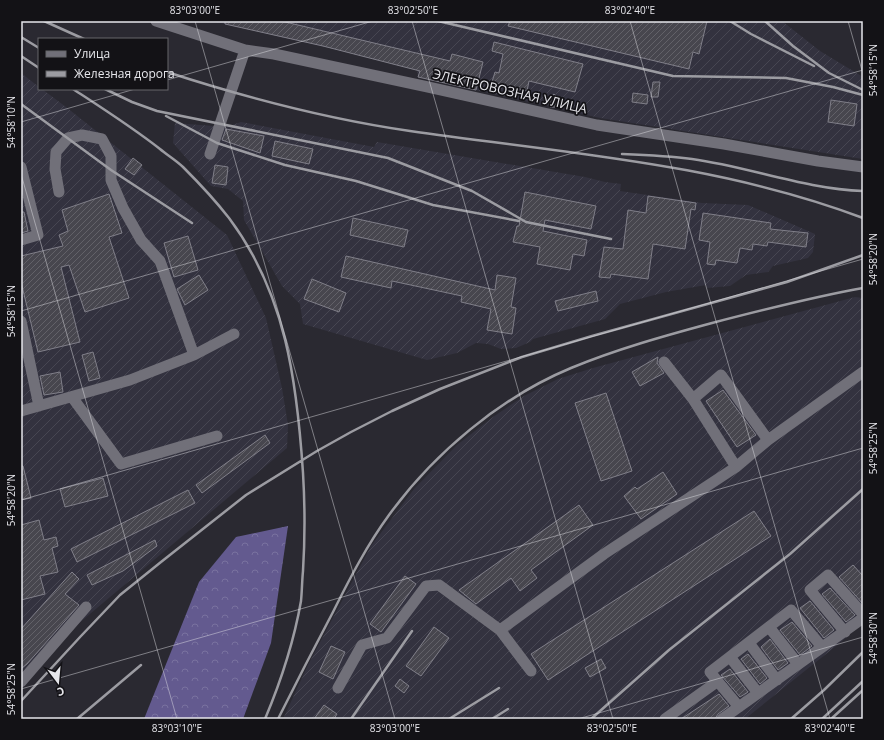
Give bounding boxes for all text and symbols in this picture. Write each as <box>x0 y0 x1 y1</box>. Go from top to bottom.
text: 83°03'00"E <box>170 3 220 17</box>
text: 83°02'50"E <box>388 3 438 17</box>
text: 83°02'40"E <box>605 3 655 17</box>
legend <box>38 38 168 90</box>
text: 54°58'15"N <box>866 44 880 96</box>
text: Улица <box>74 45 110 62</box>
street label: ЭЛЕКТРОВОЗНАЯ УЛИЦА <box>431 64 590 118</box>
text: Железная дорога <box>74 65 175 82</box>
text: 54°58'10"N <box>4 96 18 148</box>
text: 54°58'20"N <box>866 233 880 285</box>
text: 54°58'15"N <box>4 285 18 337</box>
text: 54°58'25"N <box>866 422 880 474</box>
text: 54°58'20"N <box>4 474 18 526</box>
text: 54°58'30"N <box>866 612 880 664</box>
north arrow <box>38 662 78 702</box>
text: 54°58'25"N <box>4 663 18 715</box>
text: С <box>55 684 66 700</box>
text: 83°03'10"E <box>152 721 202 735</box>
text: 83°03'00"E <box>370 721 420 735</box>
text: 83°02'50"E <box>587 721 637 735</box>
text: 83°02'40"E <box>805 721 855 735</box>

